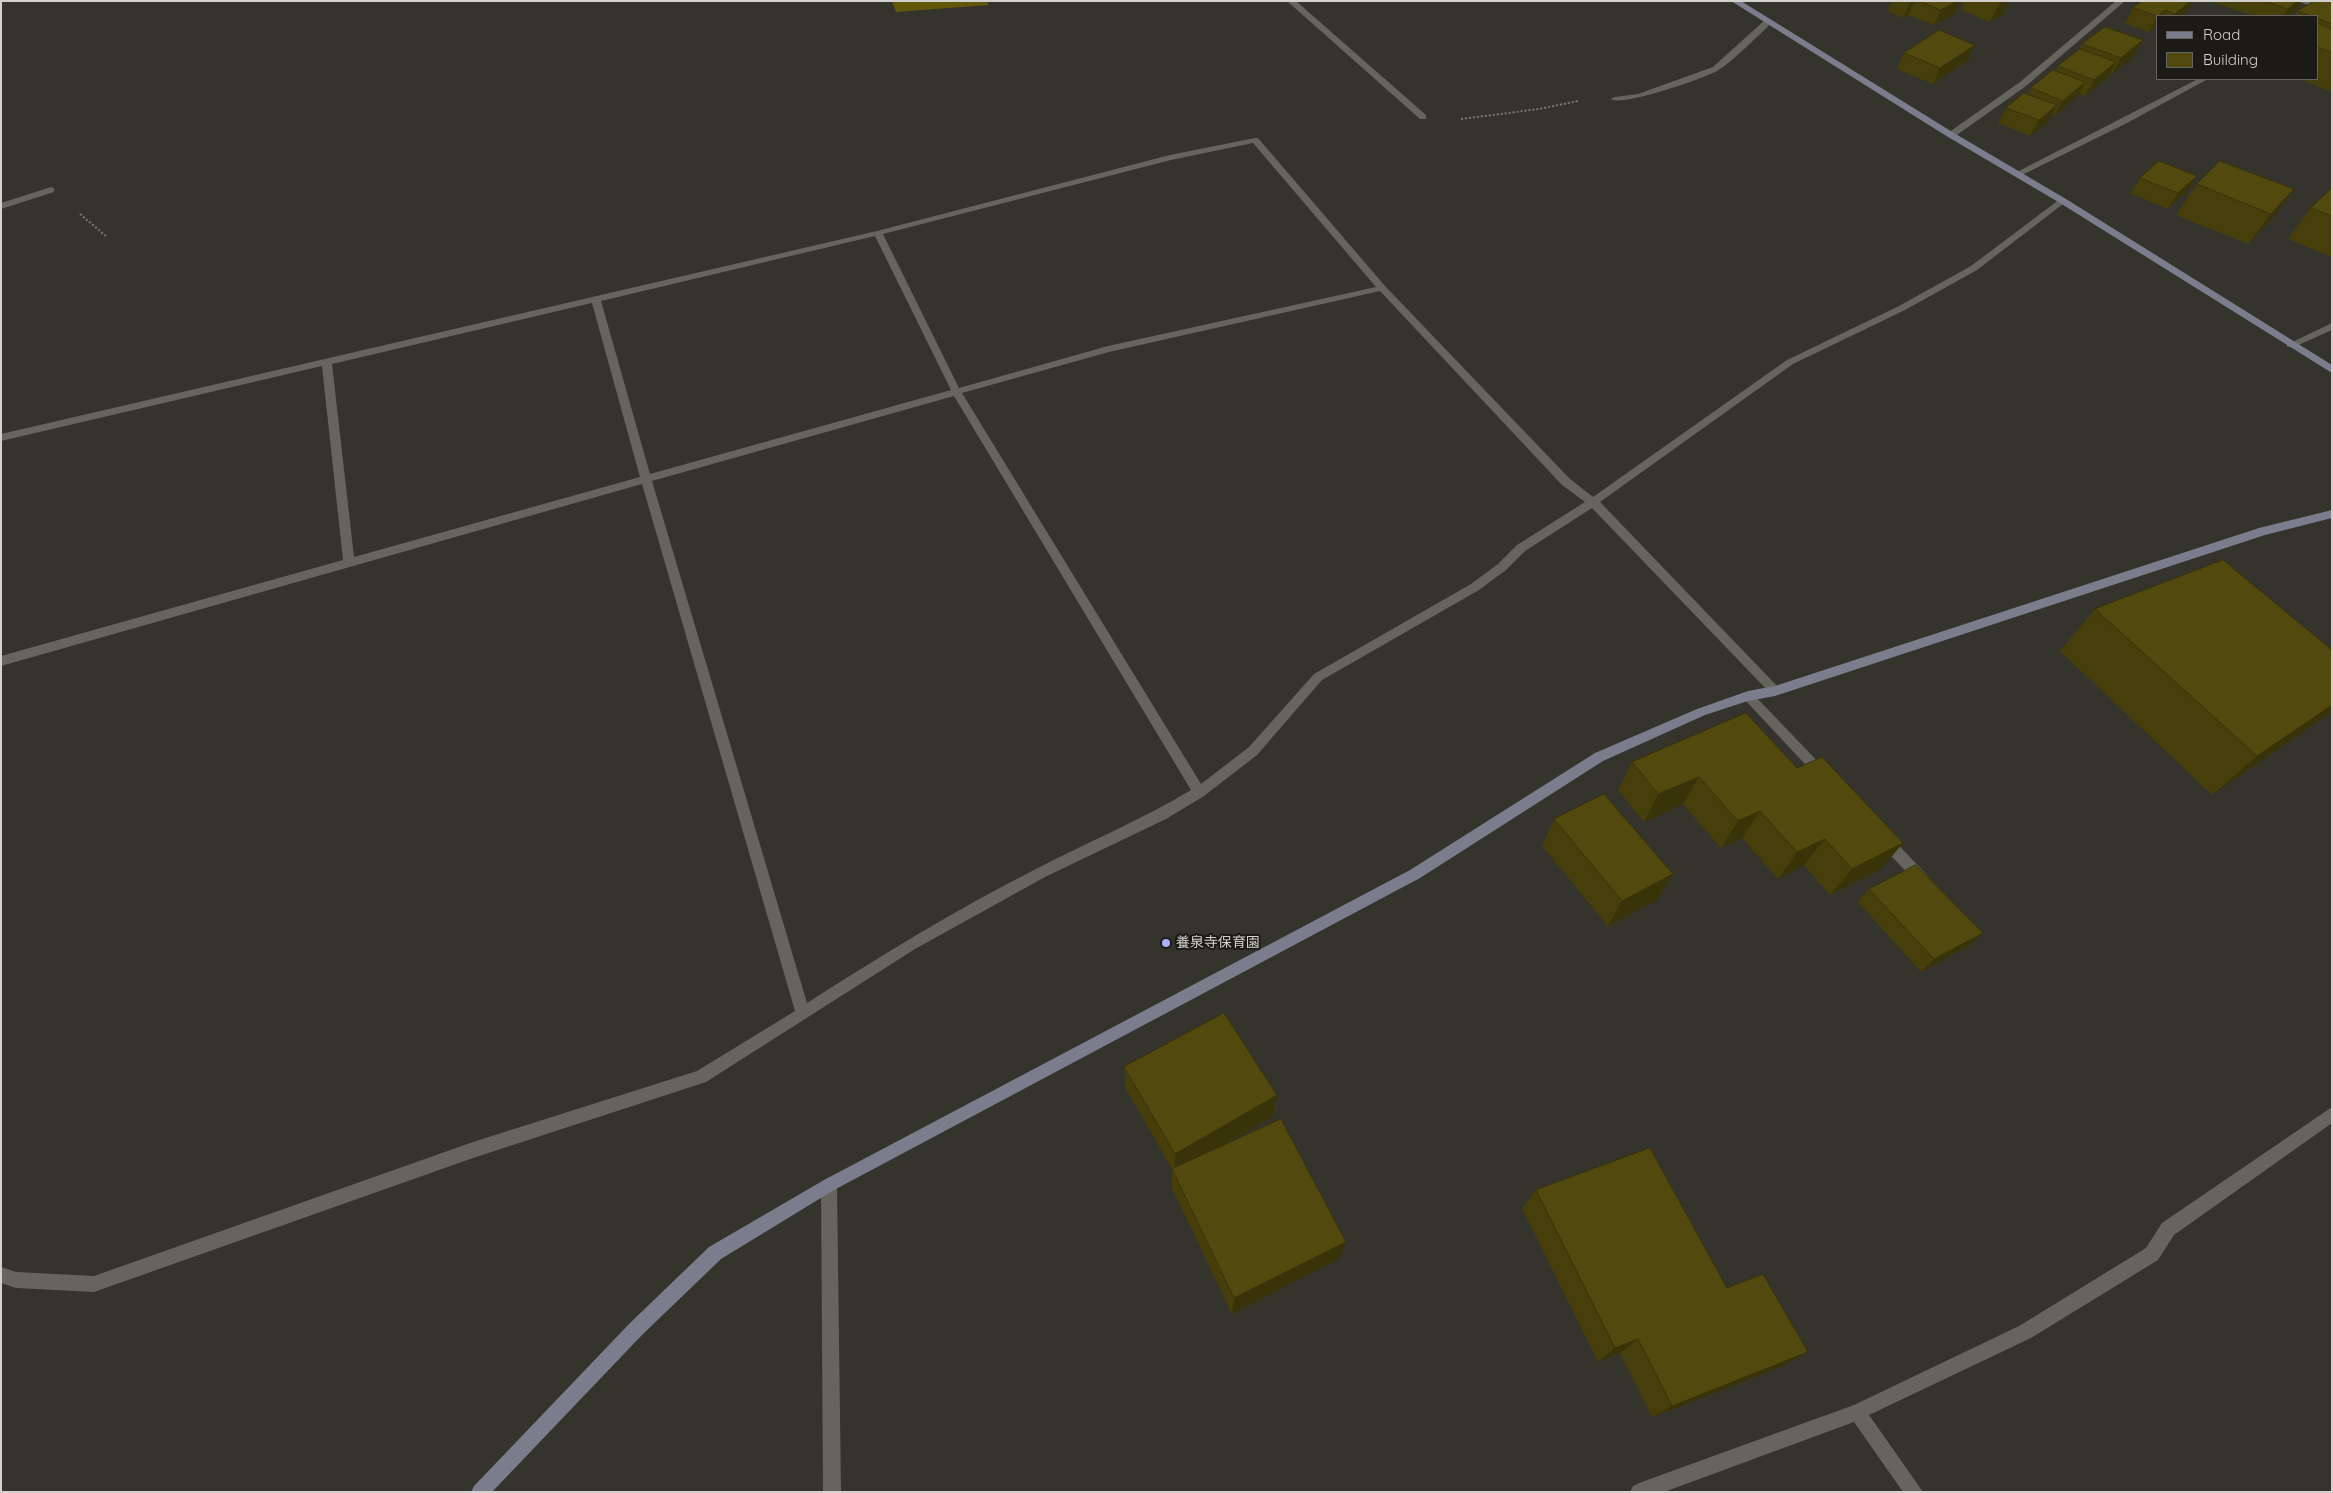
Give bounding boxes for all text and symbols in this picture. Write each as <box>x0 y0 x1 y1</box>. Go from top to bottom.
legend <box>2156 15 2318 80</box>
text: Road <box>2203 25 2240 44</box>
text: Building <box>2203 50 2258 69</box>
place label: 養泉寺保育園 <box>1176 935 1260 951</box>
marker: 養泉寺保育園 <box>1160 937 1172 949</box>

